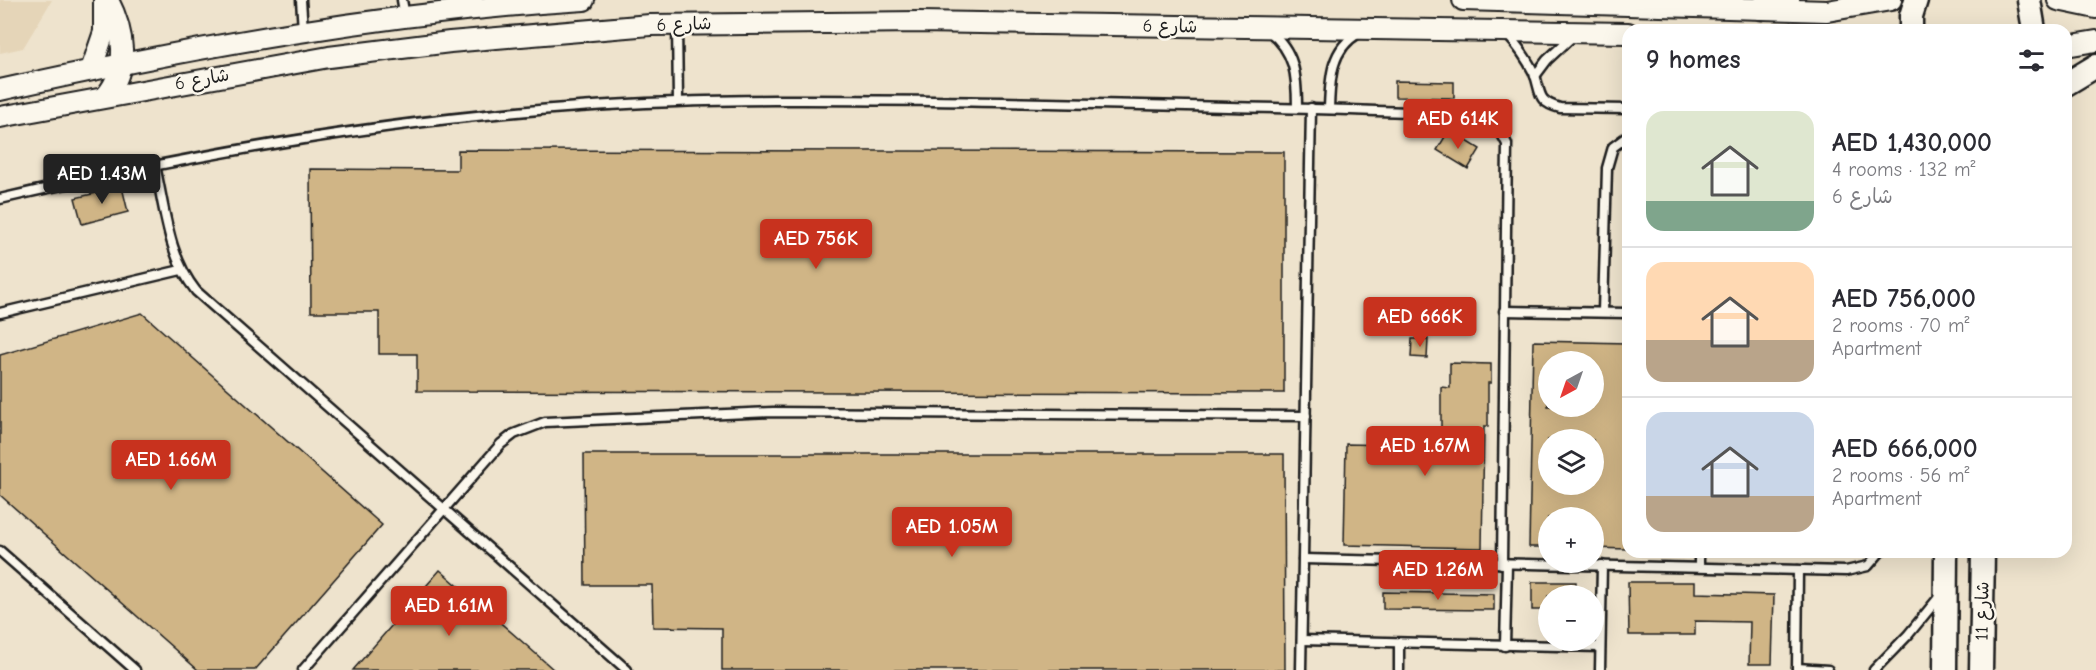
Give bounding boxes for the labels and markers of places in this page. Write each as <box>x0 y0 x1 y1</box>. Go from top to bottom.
pin: AED 614K <box>1396 99 1520 150</box>
pin: AED 1.43M <box>33 154 171 205</box>
pin: AED 756K <box>754 219 878 270</box>
pin: AED 666K <box>1358 297 1482 348</box>
pin: AED 1.67M <box>1356 426 1494 477</box>
pin: AED 1.66M <box>102 440 240 491</box>
pin: AED 1.05M <box>883 507 1021 558</box>
pin: AED 1.26M <box>1369 550 1507 601</box>
pin: AED 1.61M <box>380 586 518 637</box>

